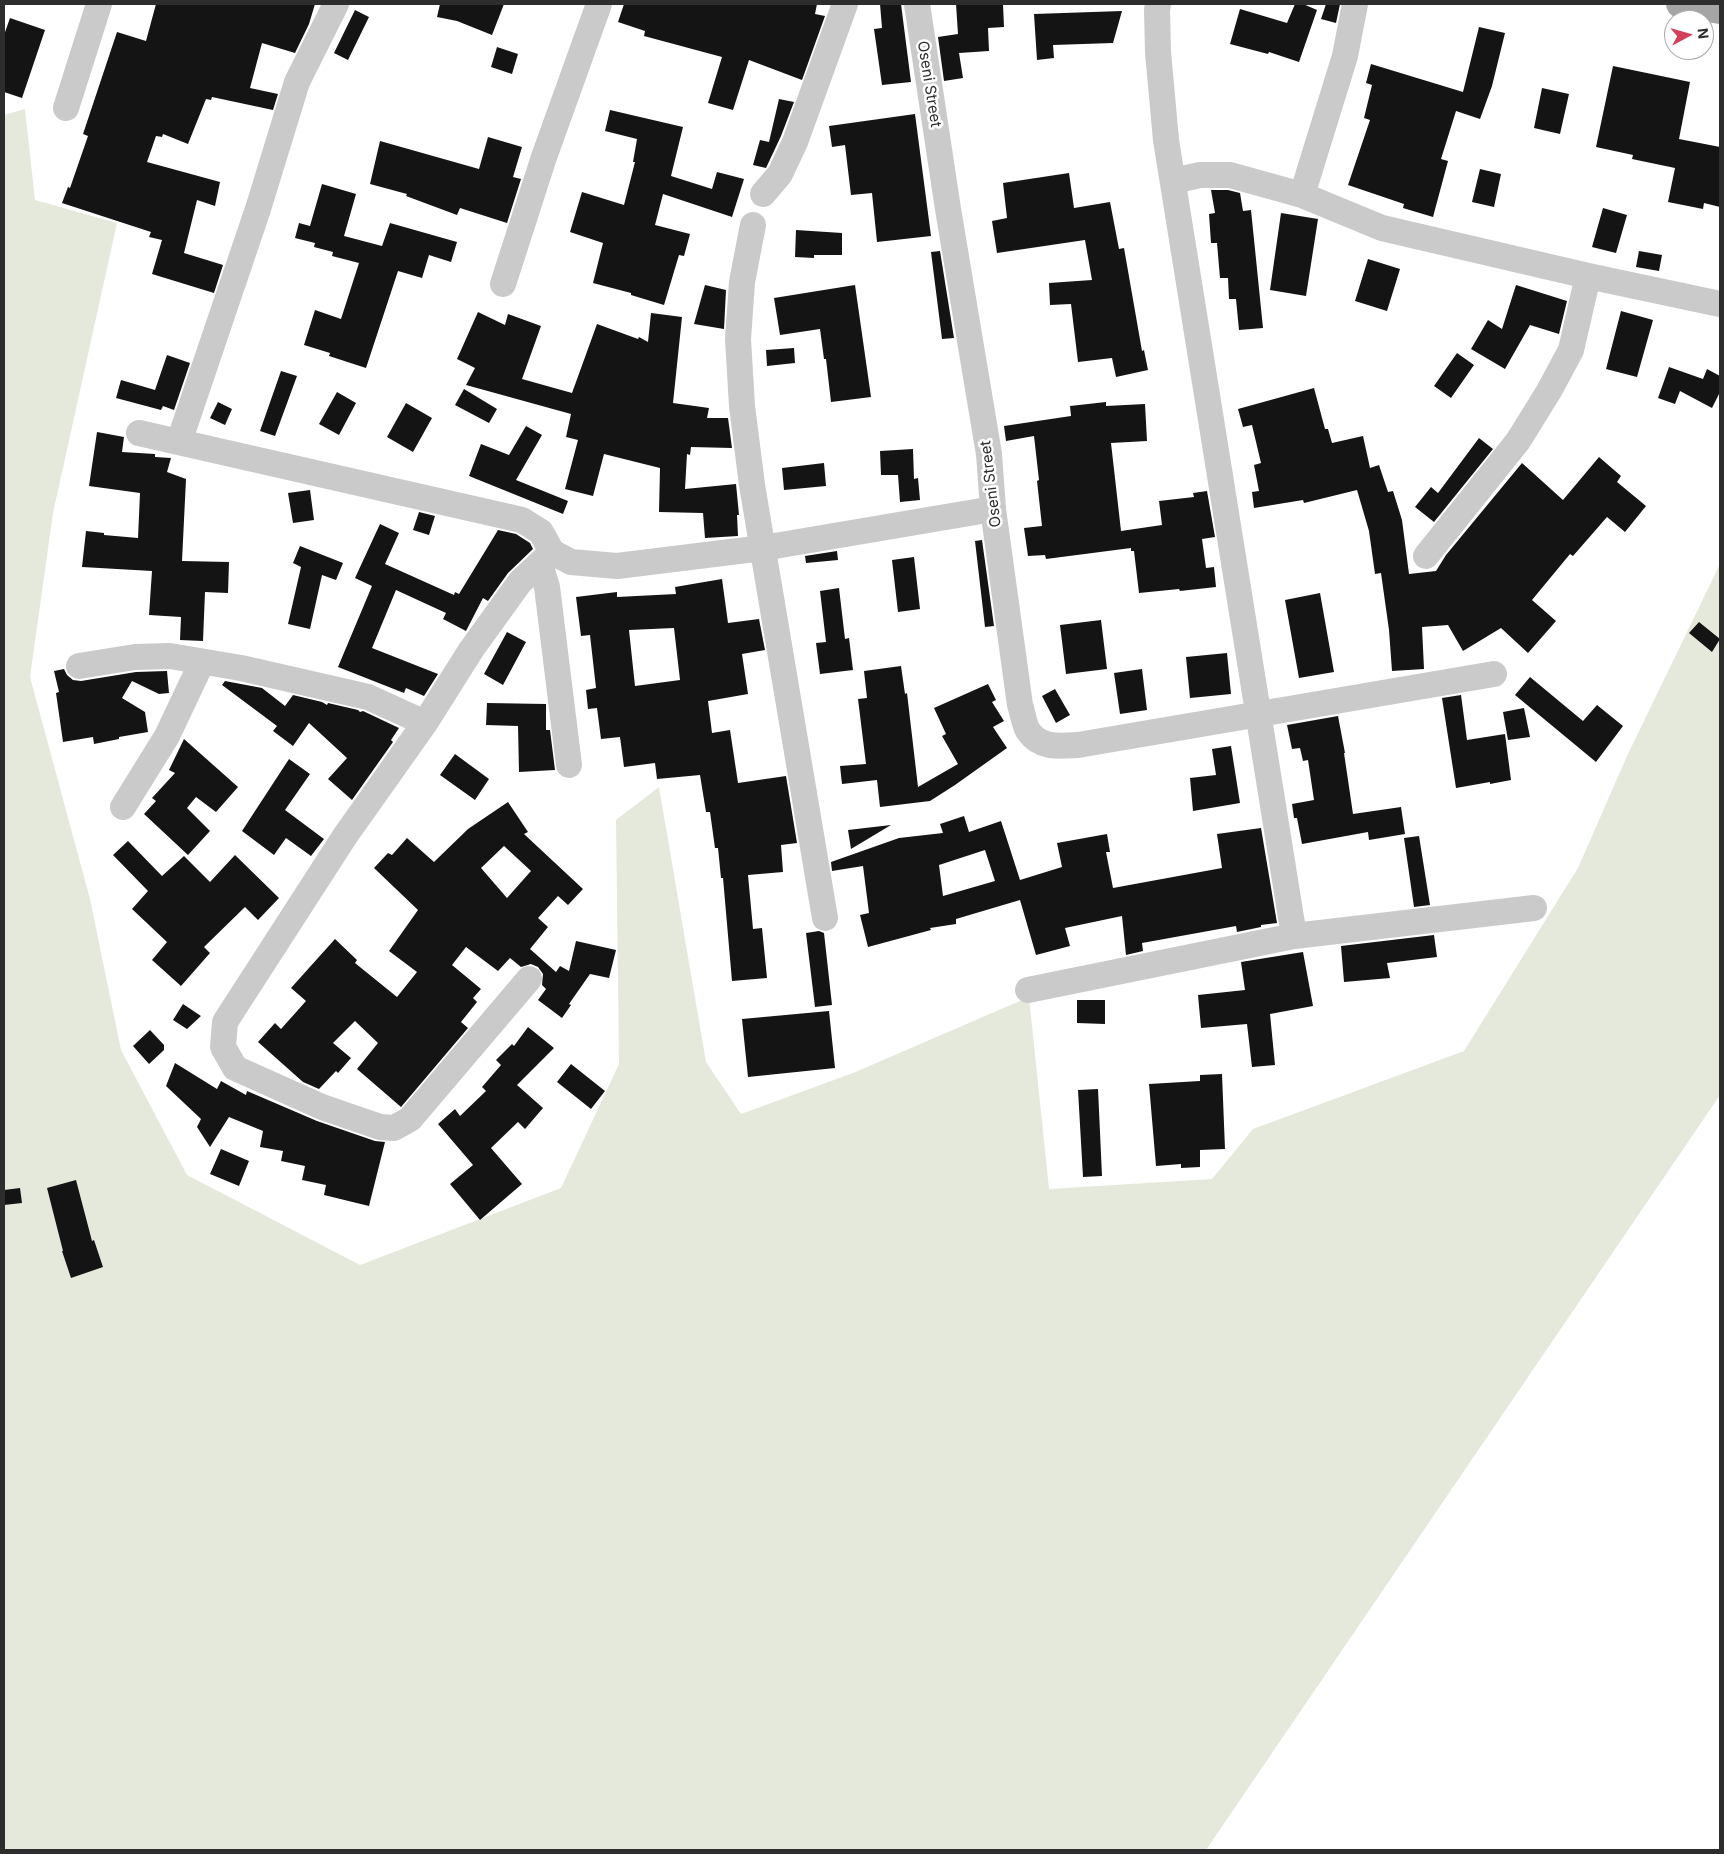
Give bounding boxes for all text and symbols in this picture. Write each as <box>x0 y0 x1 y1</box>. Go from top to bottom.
north arrow <box>1664 10 1714 60</box>
text: N <box>1694 27 1712 40</box>
street label: Oseni Street <box>913 40 945 128</box>
street label: Oseni Street <box>977 440 1005 528</box>

